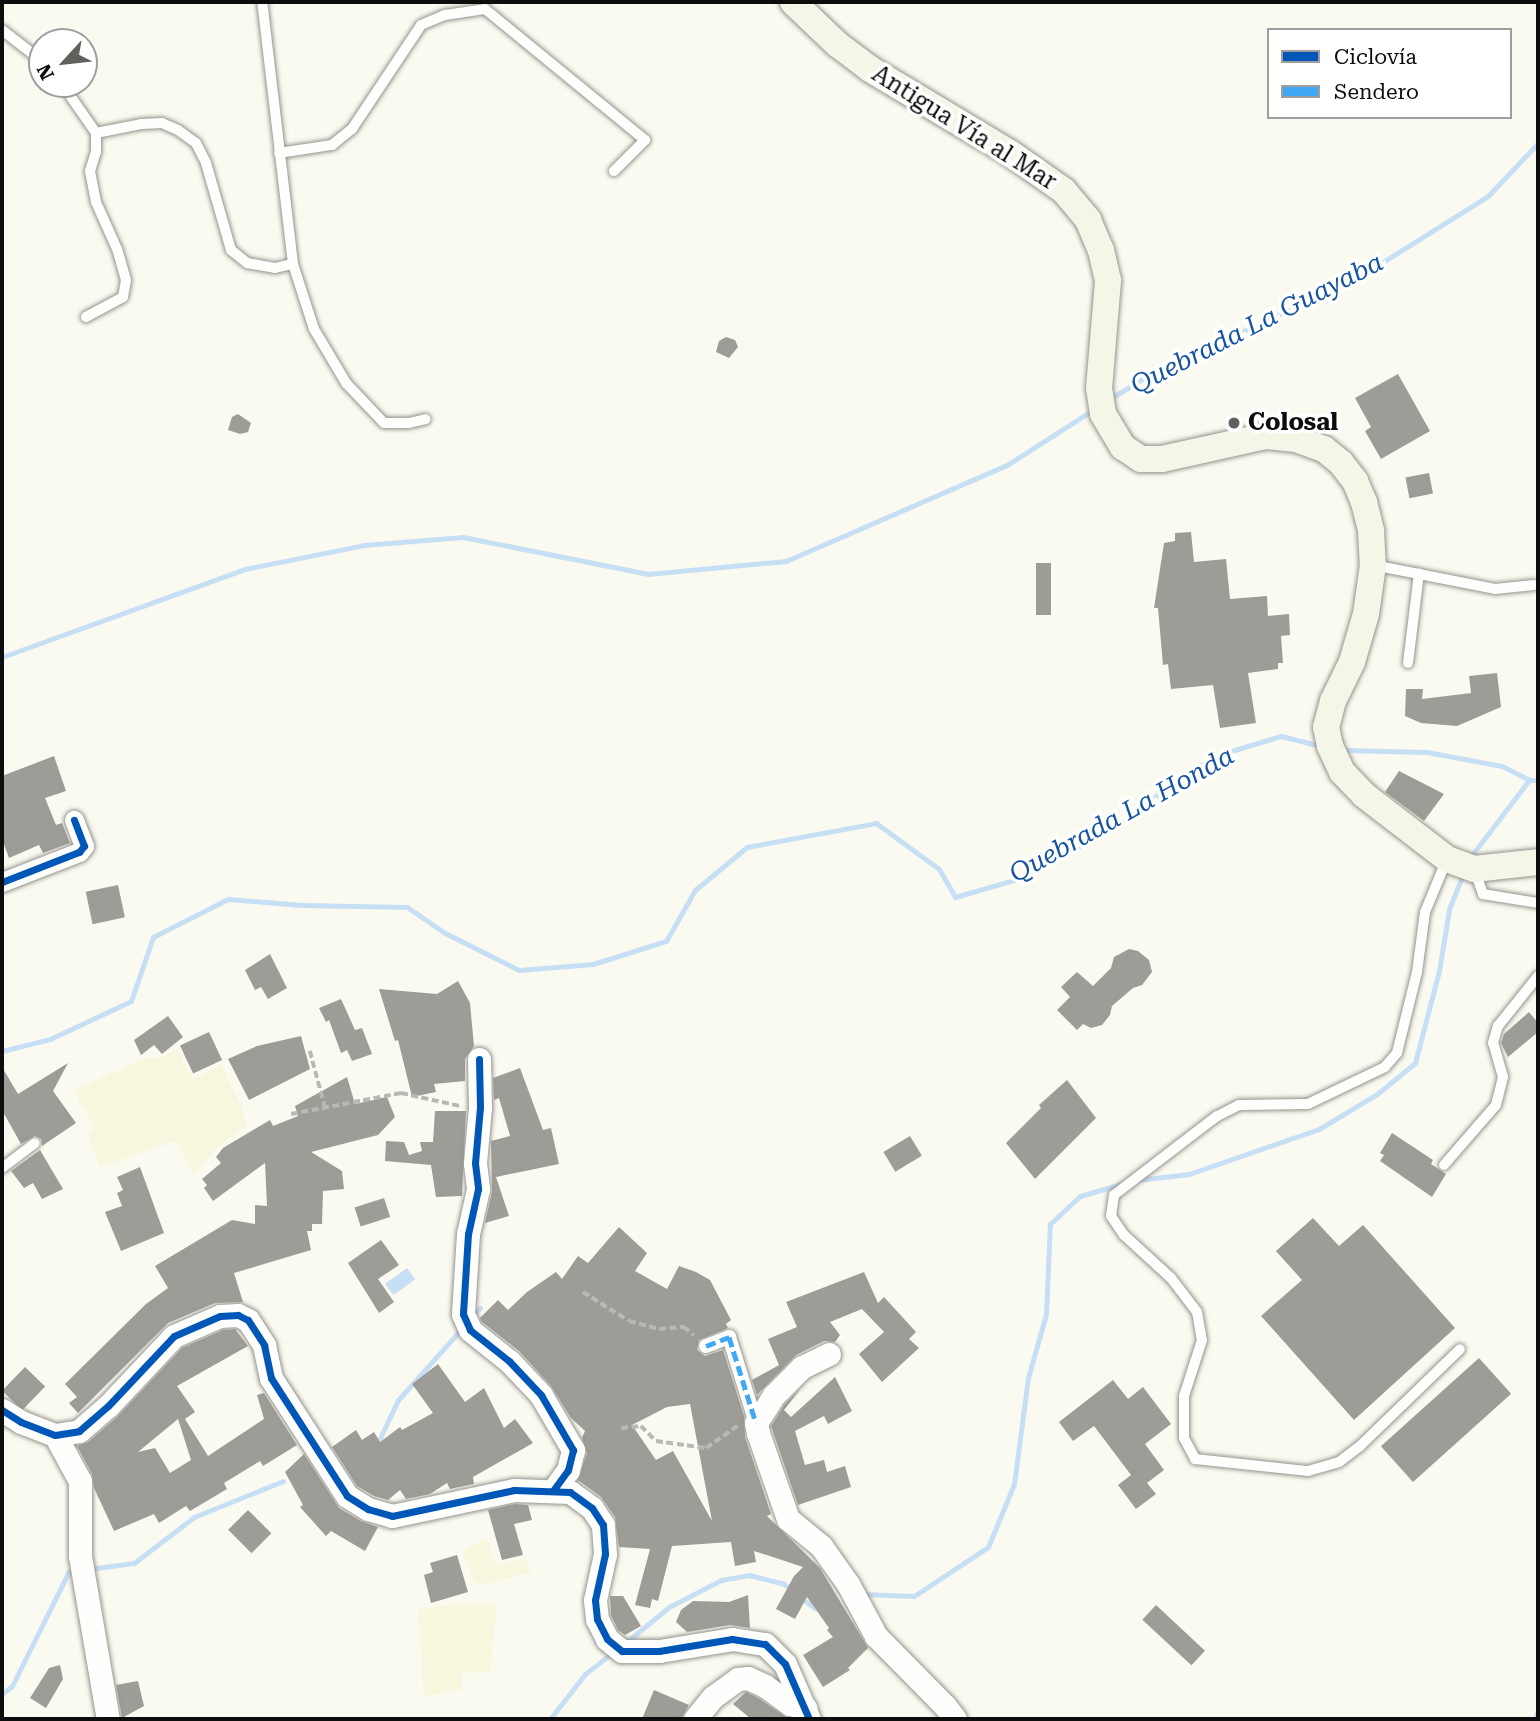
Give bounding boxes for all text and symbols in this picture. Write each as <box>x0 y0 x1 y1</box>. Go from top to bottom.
north arrow <box>28 28 98 98</box>
legend <box>1267 28 1512 119</box>
text: Ciclovía <box>1334 45 1417 69</box>
text: N <box>32 60 59 84</box>
street label: Antigua Vía al Mar <box>866 60 1062 196</box>
text: Sendero <box>1334 80 1419 104</box>
water label: Quebrada La Guayaba <box>1126 247 1388 401</box>
place label: Colosal <box>1248 409 1338 437</box>
marker: Colosal <box>1226 415 1242 431</box>
water label: Quebrada La Honda <box>1004 740 1240 890</box>

